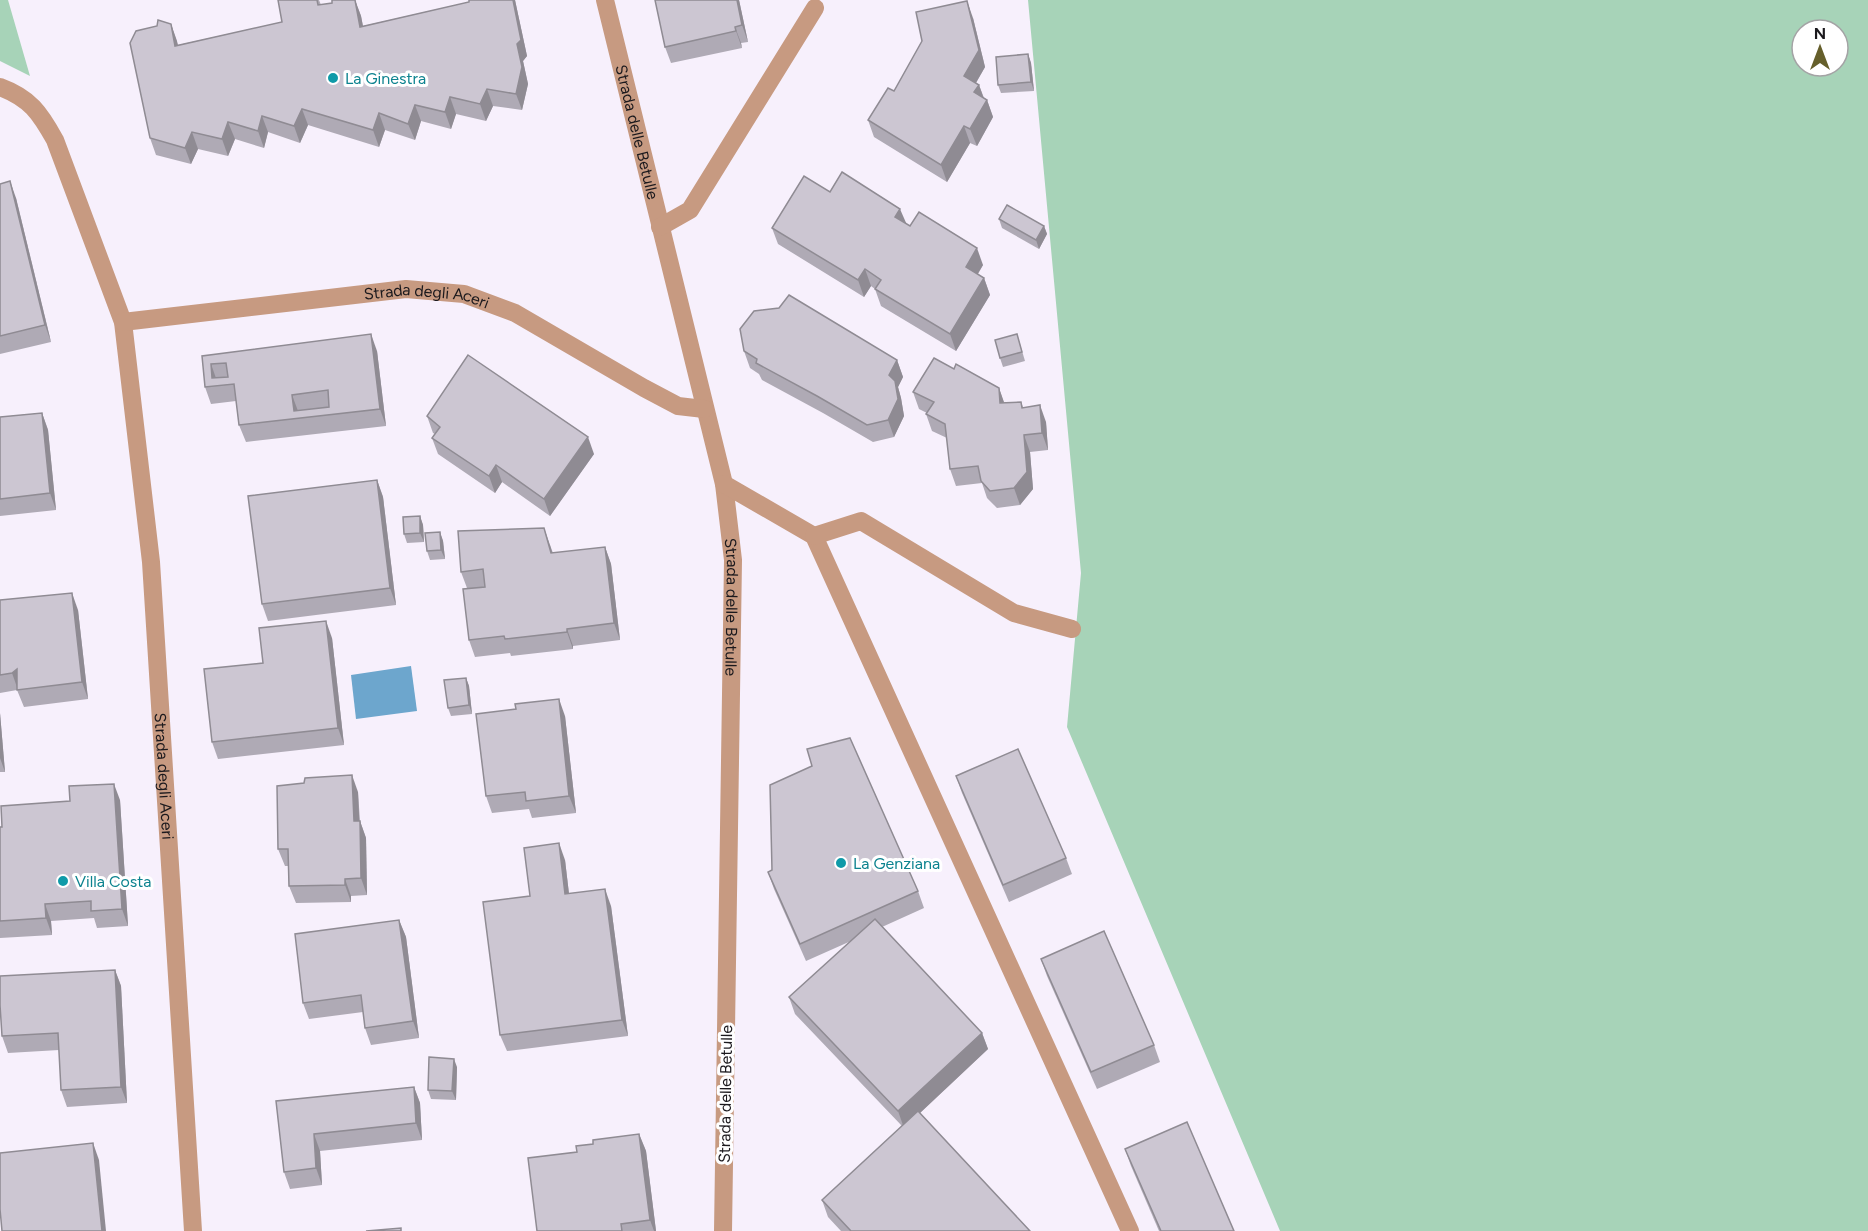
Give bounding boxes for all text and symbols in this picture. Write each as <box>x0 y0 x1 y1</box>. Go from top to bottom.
north arrow <box>1790 18 1850 78</box>
text: N <box>1814 24 1826 43</box>
street label: Strada delle Betulle <box>611 63 663 202</box>
place label: La Ginestra <box>345 69 426 88</box>
marker: La Ginestra <box>326 71 340 85</box>
street label: Strada degli Aceri <box>363 280 492 313</box>
street label: Strada delle Betulle <box>720 537 742 677</box>
street label: Strada degli Aceri <box>150 712 177 840</box>
place label: La Genziana <box>853 854 940 873</box>
marker: La Genziana <box>834 856 848 870</box>
place label: Villa Costa <box>75 872 151 891</box>
marker: Villa Costa <box>56 874 70 888</box>
street label: Strada delle Betulle <box>715 1025 736 1163</box>

